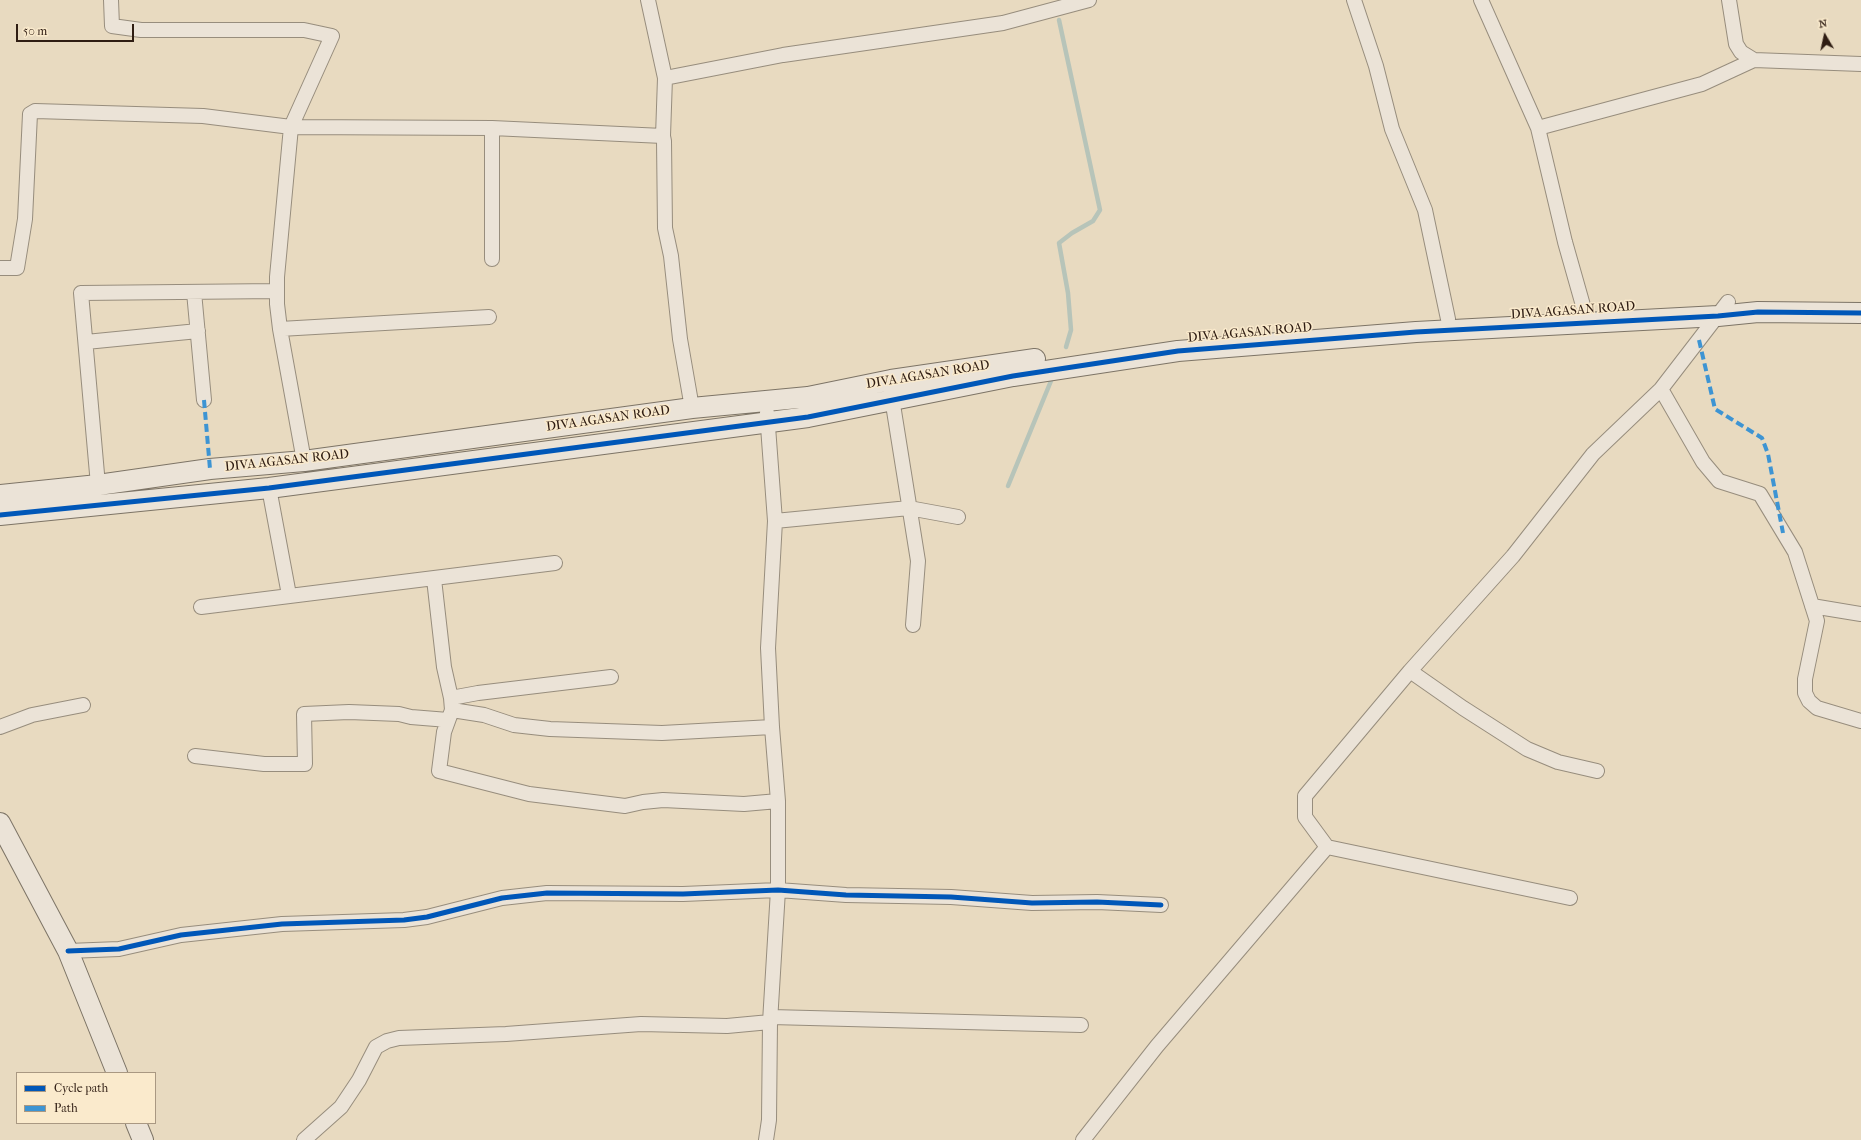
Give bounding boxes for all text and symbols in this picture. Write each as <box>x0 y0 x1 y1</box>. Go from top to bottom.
scale bar <box>18 16 136 42</box>
north arrow <box>1805 16 1845 56</box>
text: N <box>1818 17 1828 31</box>
text: 50 m <box>23 24 47 38</box>
street label: DIVA AGASAN ROAD <box>1510 299 1636 323</box>
street label: DIVA AGASAN ROAD <box>1187 320 1313 346</box>
street label: DIVA AGASAN ROAD <box>865 358 991 392</box>
street label: DIVA AGASAN ROAD <box>545 403 671 435</box>
street label: DIVA AGASAN ROAD <box>224 447 350 475</box>
legend <box>16 1072 156 1124</box>
text: Cycle path <box>54 1081 108 1095</box>
text: Path <box>54 1101 78 1115</box>

